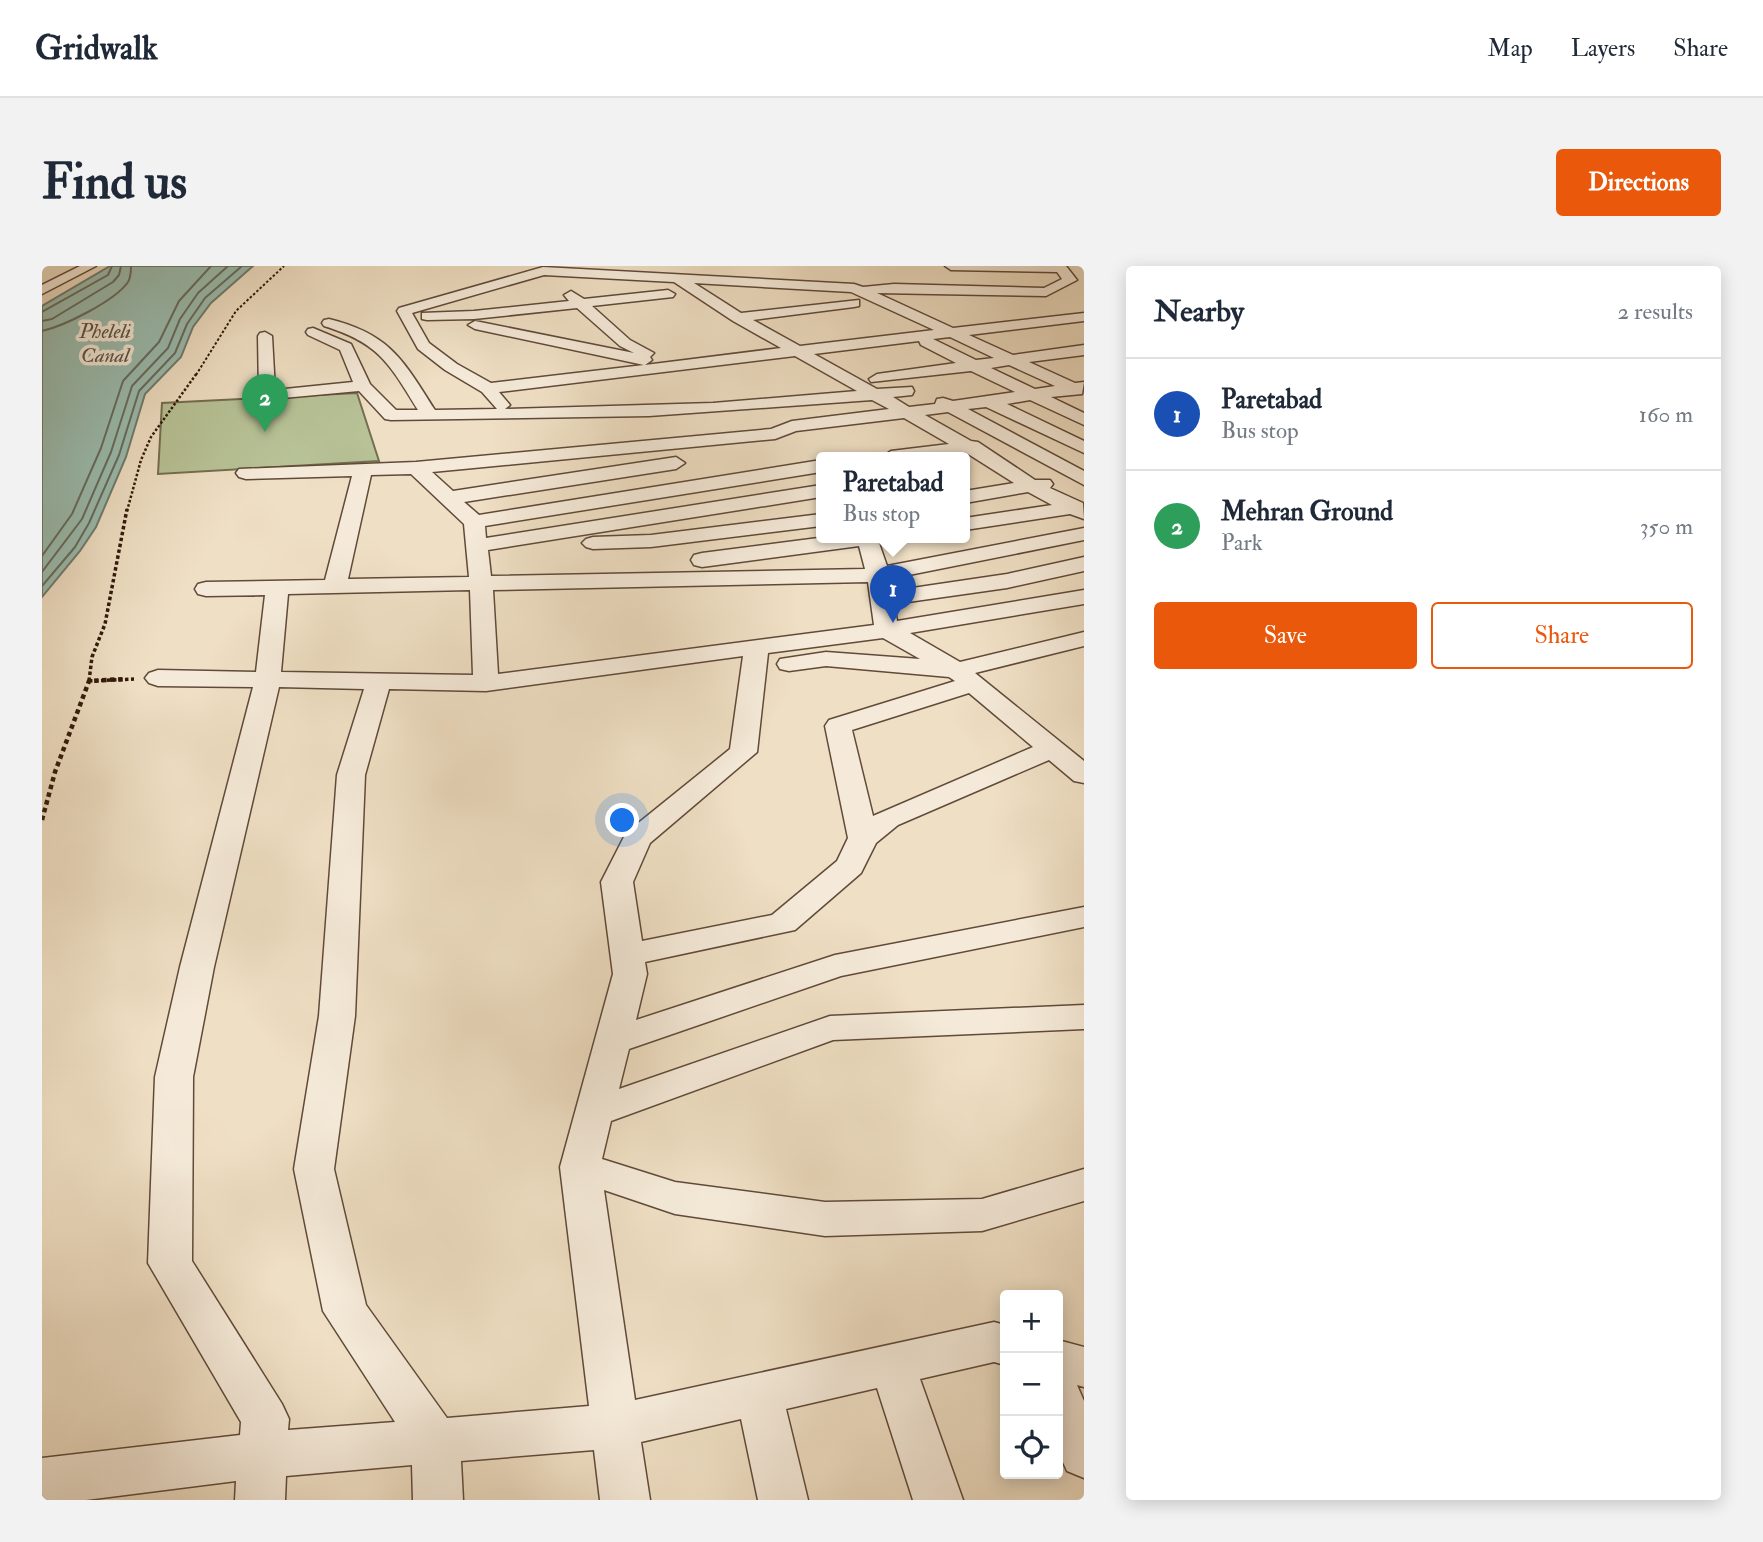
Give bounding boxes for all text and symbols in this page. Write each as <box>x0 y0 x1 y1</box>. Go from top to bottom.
text: Gridwalk <box>35 28 158 69</box>
text: Map <box>1488 33 1533 64</box>
text: Layers <box>1571 33 1635 64</box>
text: Share <box>1673 33 1728 64</box>
button: Directions <box>1556 149 1721 216</box>
text: Find us <box>42 152 187 213</box>
text: Nearby <box>1154 293 1244 330</box>
text: 2 results <box>1618 297 1693 326</box>
water label: Pheleli Canal <box>78 318 131 369</box>
pin: 2 <box>242 374 288 432</box>
text: Paretabad <box>1221 384 1322 416</box>
text: 1 <box>1173 400 1181 429</box>
text: 160 m <box>1639 400 1693 429</box>
text: Bus stop <box>1221 416 1299 445</box>
popup <box>816 452 970 543</box>
text: Paretabad <box>842 467 944 499</box>
text: Mehran Ground <box>1221 496 1393 528</box>
text: Bus stop <box>842 499 920 528</box>
text: 2 <box>1171 512 1183 541</box>
text: 350 m <box>1640 512 1693 541</box>
text: Park <box>1221 528 1263 557</box>
pin: 1 <box>870 565 916 623</box>
button: Save <box>1154 602 1417 669</box>
button: Share <box>1431 602 1693 669</box>
your location <box>605 803 639 837</box>
map controls <box>1000 1290 1063 1479</box>
button: + <box>1000 1290 1063 1353</box>
button: − <box>1000 1353 1063 1416</box>
button: locate <box>1000 1416 1063 1479</box>

